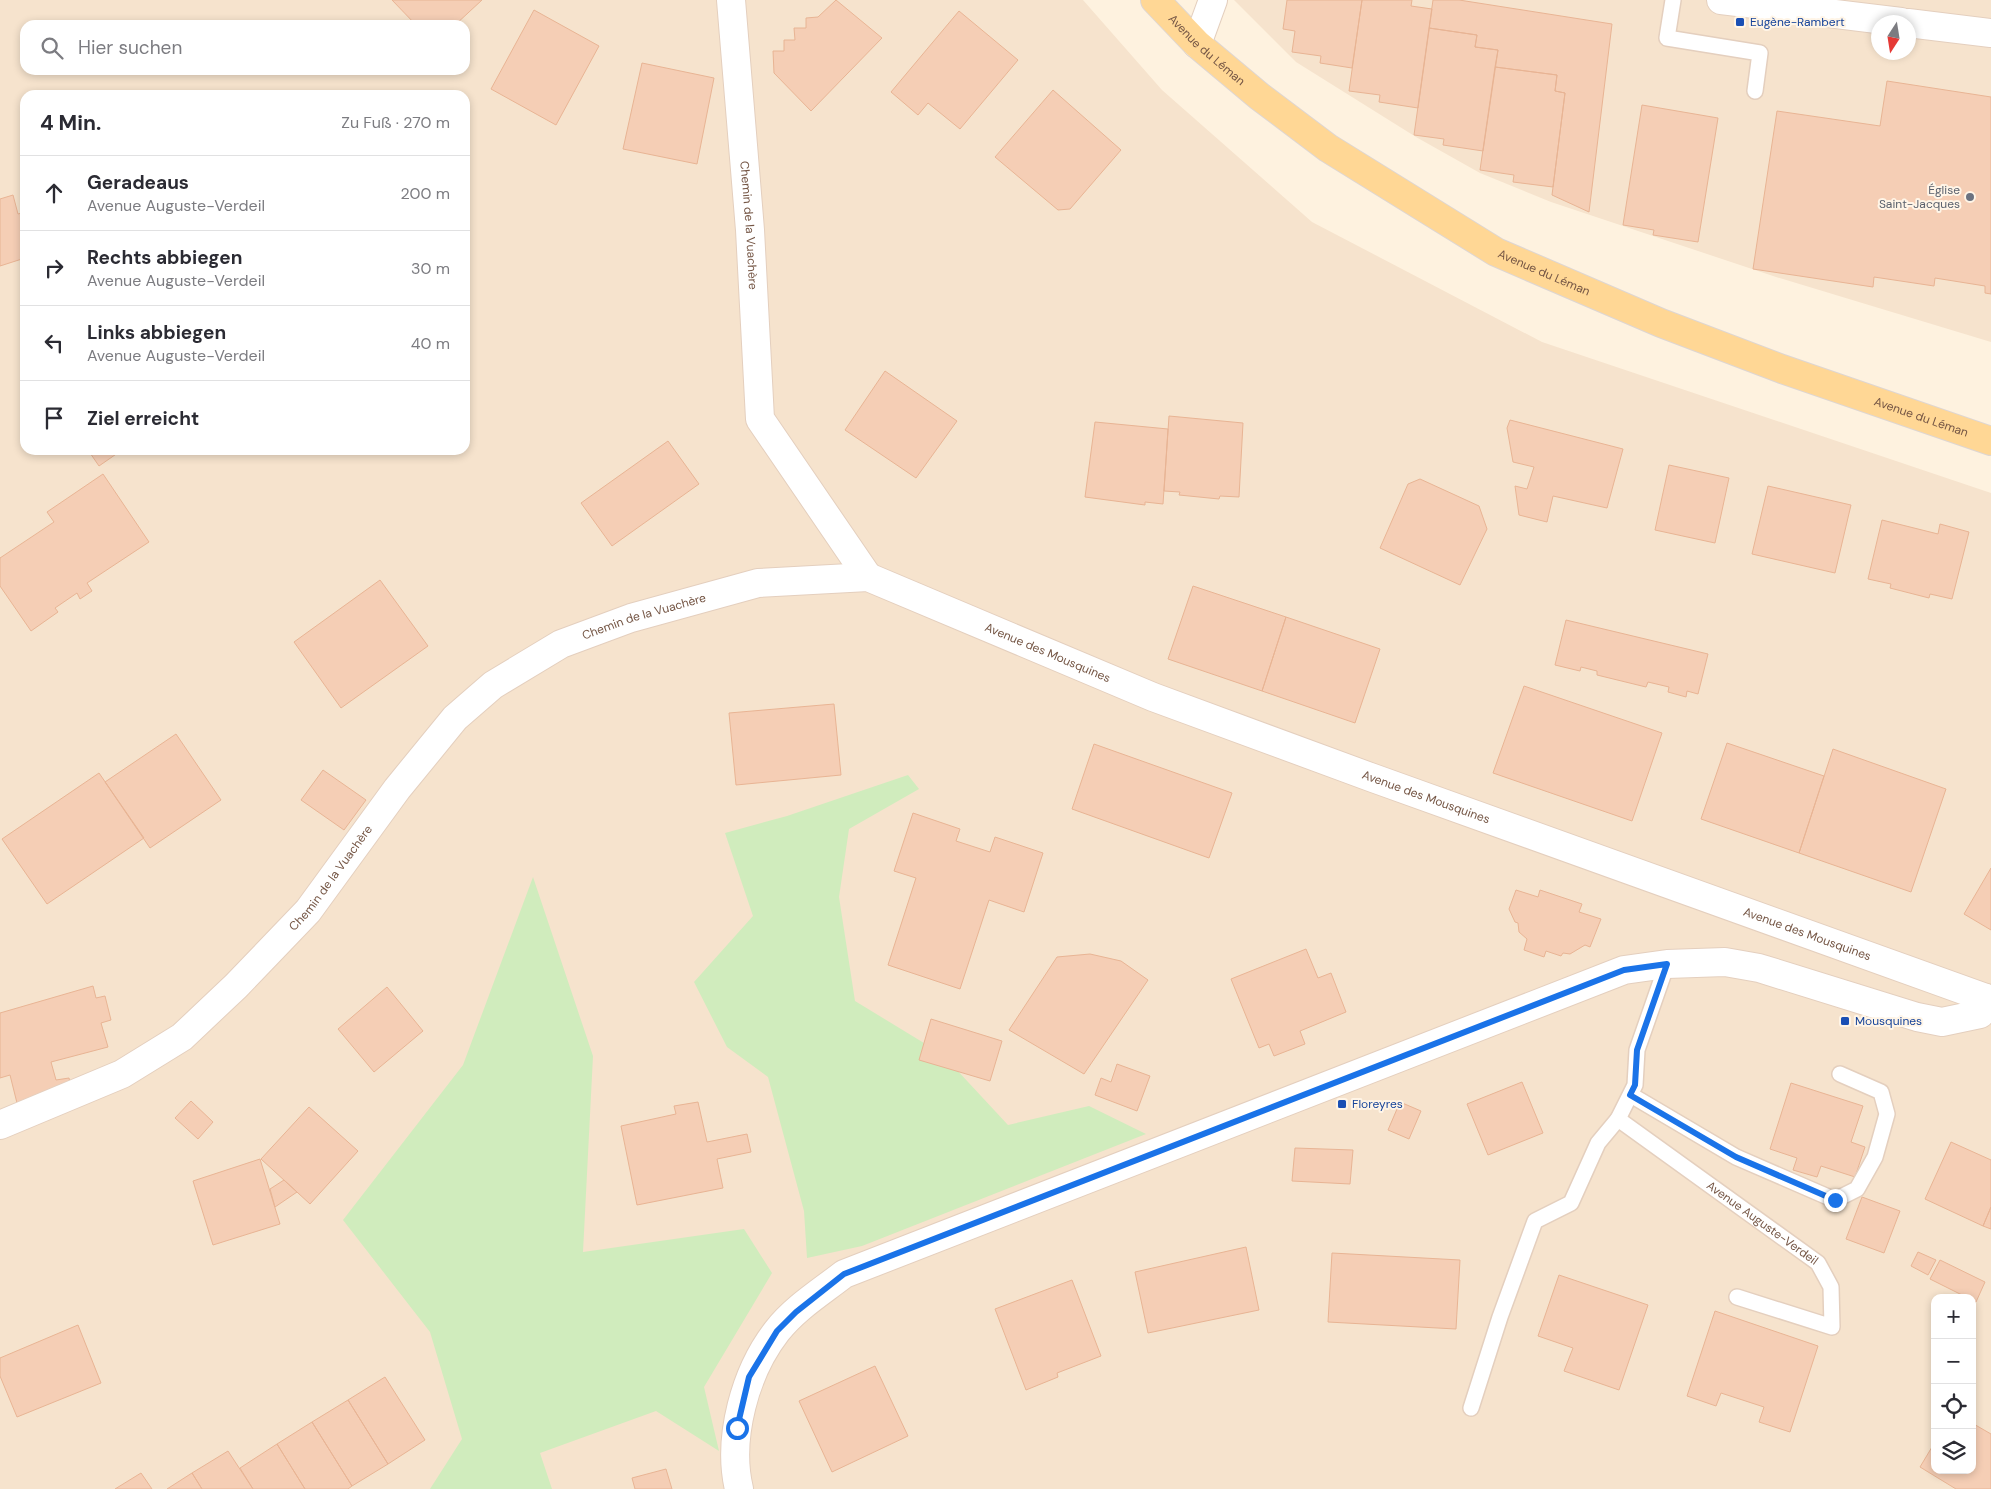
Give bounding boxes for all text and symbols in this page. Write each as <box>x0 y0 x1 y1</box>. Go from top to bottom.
street label: Avenue du Léman <box>1165 11 1249 89</box>
place label: Eugène-Rambert <box>1750 14 1845 30</box>
north arrow <box>1871 15 1916 60</box>
marker: Eugène-Rambert <box>1734 16 1746 28</box>
search box <box>20 20 470 75</box>
icon: search <box>38 34 66 62</box>
text: Hier suchen <box>78 35 182 60</box>
text: 4 Min. <box>40 109 101 137</box>
text: Zu Fuß · 270 m <box>341 112 450 133</box>
street label: Chemin de la Vuachère <box>736 160 761 290</box>
text: Geradeaus <box>87 170 189 195</box>
icon: ahead <box>40 179 68 207</box>
place label: Église Saint-Jacques <box>1879 182 1960 212</box>
text: 200 m <box>401 183 450 204</box>
marker: Église Saint-Jacques <box>1964 191 1976 203</box>
text: Avenue Auguste-Verdeil <box>87 195 265 216</box>
text: Rechts abbiegen <box>87 245 242 270</box>
street label: Avenue du Léman <box>1496 246 1593 300</box>
icon: right <box>40 254 68 282</box>
text: 30 m <box>411 258 450 279</box>
text: Avenue Auguste-Verdeil <box>87 270 265 291</box>
text: Links abbiegen <box>87 320 226 345</box>
icon: left <box>40 329 68 357</box>
text: 40 m <box>411 333 450 354</box>
text: Avenue Auguste-Verdeil <box>87 345 265 366</box>
street label: Avenue du Léman <box>1872 393 1971 441</box>
icon: arrive <box>40 404 68 432</box>
text: Ziel erreicht <box>87 406 199 431</box>
street label: Chemin de la Vuachère <box>580 590 708 643</box>
street label: Avenue des Mousquines <box>983 619 1113 686</box>
street label: Avenue des Mousquines <box>1360 767 1492 827</box>
street label: Chemin de la Vuachère <box>285 822 376 934</box>
street label: Avenue des Mousquines <box>1741 904 1873 964</box>
place label: Mousquines <box>1855 1013 1922 1029</box>
marker: Mousquines <box>1839 1015 1851 1027</box>
place label: Floreyres <box>1352 1096 1403 1112</box>
marker: Floreyres <box>1336 1098 1348 1110</box>
street label: Avenue Auguste-Verdeil <box>1704 1177 1821 1269</box>
route end <box>1824 1189 1847 1212</box>
map controls <box>1931 1294 1976 1474</box>
button: + <box>1931 1294 1976 1339</box>
button: − <box>1931 1339 1976 1384</box>
button: locate <box>1931 1384 1976 1429</box>
route start <box>726 1417 749 1440</box>
button: layers <box>1931 1429 1976 1474</box>

